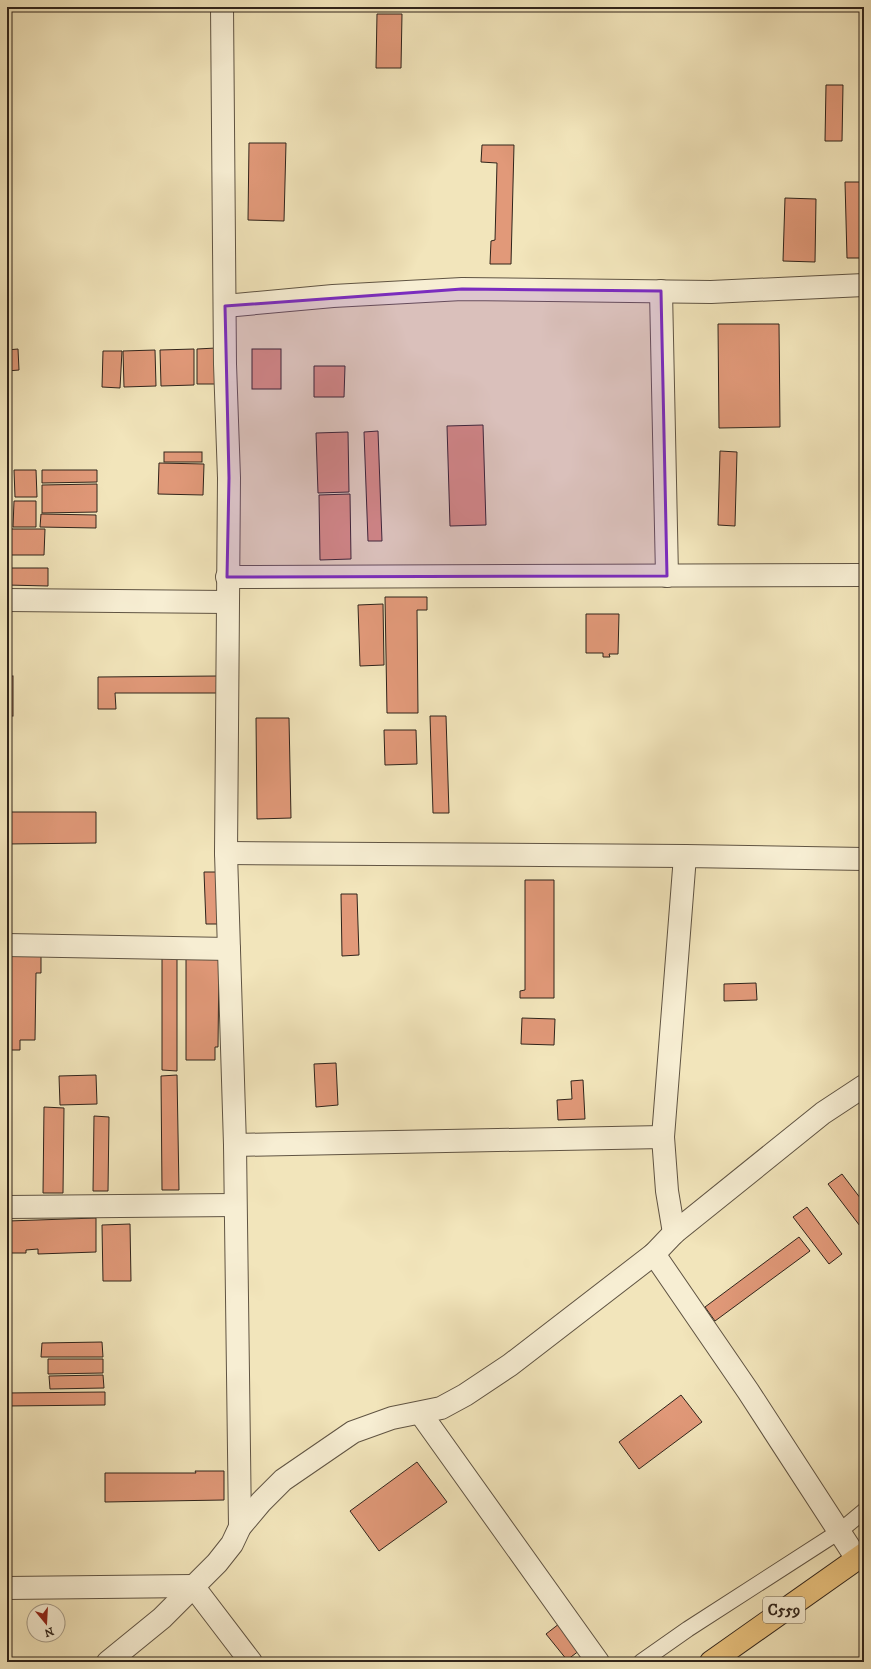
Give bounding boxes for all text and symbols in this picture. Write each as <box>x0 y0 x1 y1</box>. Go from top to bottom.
road number: C559 <box>763 1597 805 1623</box>
north arrow <box>26 1603 66 1643</box>
text: N <box>42 1624 55 1640</box>

